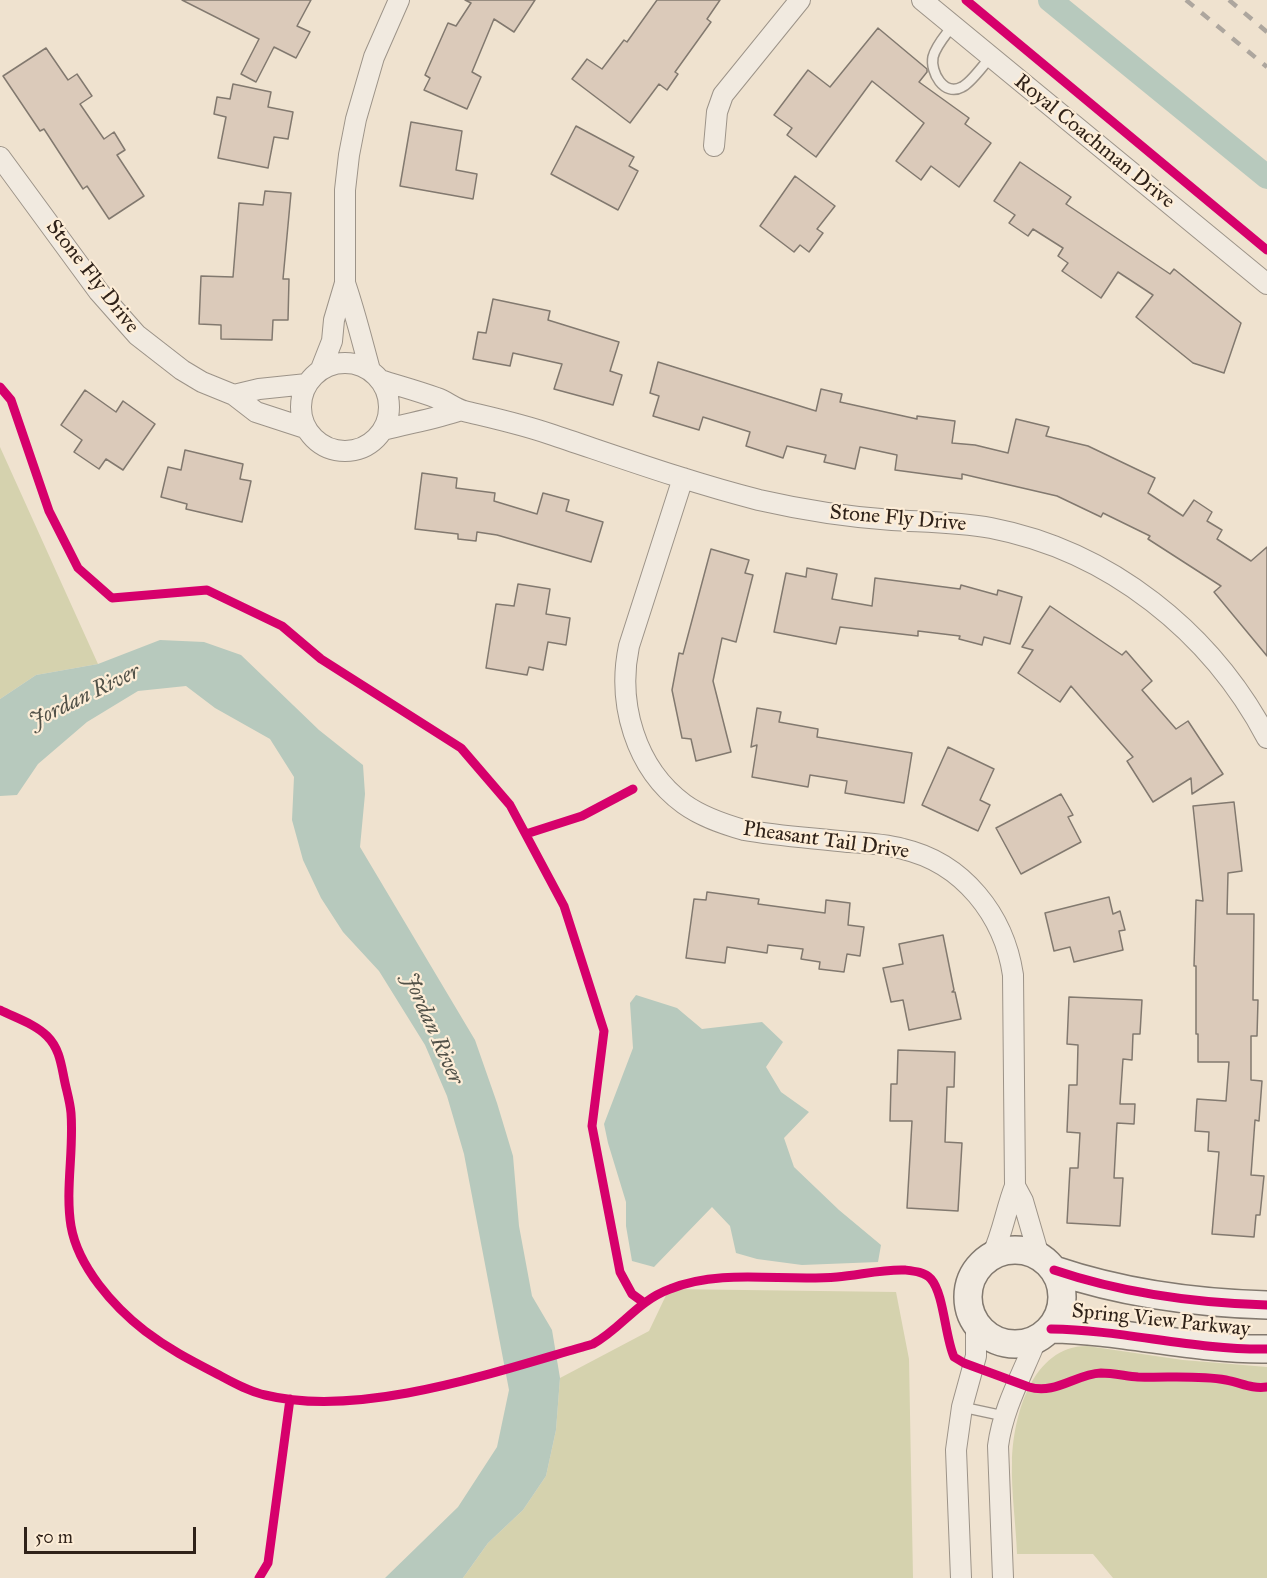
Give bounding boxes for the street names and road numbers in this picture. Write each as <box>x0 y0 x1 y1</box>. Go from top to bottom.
street label: Royal Coachman Drive <box>1009 69 1179 215</box>
street label: Stone Fly Drive <box>40 215 144 339</box>
street label: Stone Fly Drive <box>829 500 967 538</box>
street label: Pheasant Tail Drive <box>741 817 911 865</box>
street label: Spring View Parkway <box>1071 1299 1251 1343</box>

